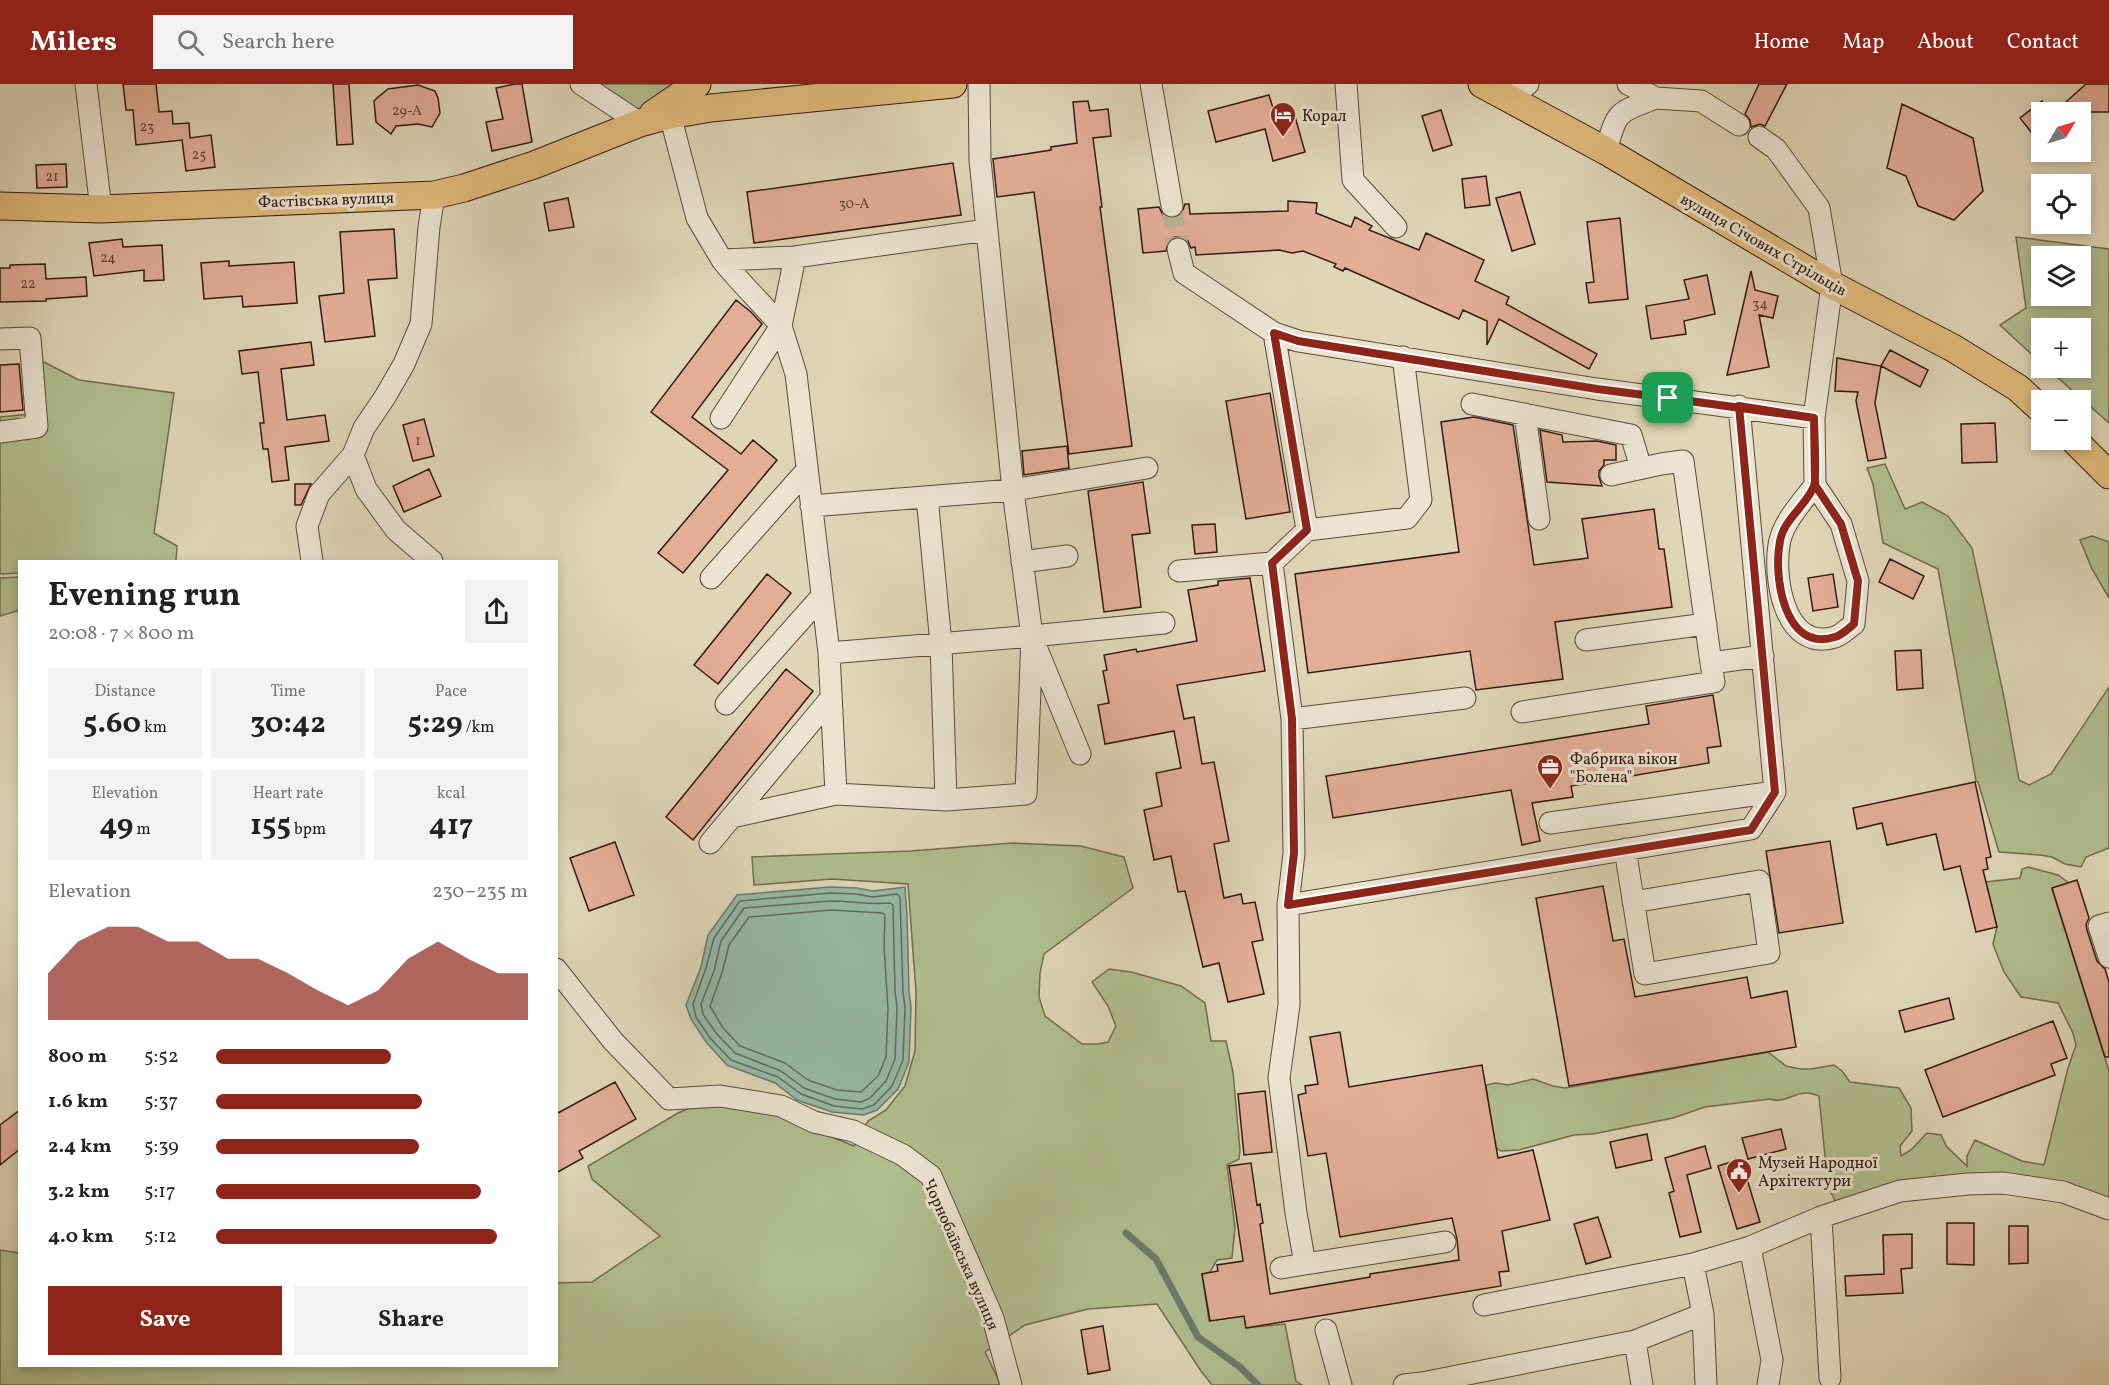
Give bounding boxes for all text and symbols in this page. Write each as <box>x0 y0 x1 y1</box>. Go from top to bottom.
search box <box>153 15 573 69</box>
text: Milers <box>30 23 117 62</box>
icon: search <box>174 26 207 59</box>
text: Search here <box>222 27 335 58</box>
text: Home <box>1754 28 1809 57</box>
text: Map <box>1842 28 1884 57</box>
text: About <box>1917 28 1974 57</box>
text: Contact <box>2007 28 2079 57</box>
hotel icon: Корал <box>1268 100 1298 138</box>
house number: 29-А <box>392 102 422 121</box>
north arrow <box>2031 102 2091 162</box>
map controls <box>2031 102 2091 450</box>
place label: Корал <box>1302 106 1347 128</box>
house number: 23 <box>140 118 154 137</box>
house number: 25 <box>192 146 206 165</box>
house number: 21 <box>46 168 58 187</box>
button: locate <box>2031 174 2091 234</box>
street label: Фастівська вулиця <box>258 188 394 214</box>
street label: вулиця Січових Стрільців <box>1676 189 1850 302</box>
house number: 30-А <box>839 195 869 214</box>
button: layers <box>2031 246 2091 306</box>
house number: 24 <box>100 249 116 268</box>
house number: 22 <box>20 275 36 294</box>
house number: 34 <box>1752 295 1768 314</box>
button: + <box>2031 318 2091 378</box>
pin <box>1642 372 1693 423</box>
icon: arrive <box>1651 381 1684 414</box>
button: − <box>2031 390 2091 450</box>
house number: 1 <box>415 432 421 451</box>
text: Evening run <box>48 574 241 620</box>
button: share <box>465 580 528 643</box>
text: 20:08 · 7 × 800 m <box>48 620 194 648</box>
text: Distance <box>94 681 156 703</box>
text: Time <box>270 681 306 703</box>
text: Pace <box>435 681 467 703</box>
text: 5.60 <box>83 703 141 745</box>
text: 30:42 <box>250 703 326 745</box>
text: 5:29 <box>408 703 463 745</box>
text: km <box>141 717 167 739</box>
text: /km <box>463 717 494 739</box>
place label: Фабрика вікон "Болена" <box>1570 749 1678 789</box>
office icon: Фабрика вікон "Болена" <box>1535 752 1565 790</box>
text: Elevation <box>92 783 158 805</box>
text: Heart rate <box>253 783 323 805</box>
text: kcal <box>437 783 465 805</box>
text: 49 <box>99 805 133 847</box>
text: 155 <box>250 805 291 847</box>
text: 417 <box>429 805 473 847</box>
text: m <box>133 819 151 841</box>
text: bpm <box>291 819 326 841</box>
text: Elevation <box>48 878 131 906</box>
text: 230–235 m <box>432 878 528 906</box>
text: 800 m <box>48 1043 107 1071</box>
text: 5:52 <box>144 1043 179 1071</box>
text: 1.6 km <box>48 1088 108 1116</box>
text: 5:37 <box>144 1088 178 1116</box>
text: 2.4 km <box>48 1133 112 1161</box>
text: 5:39 <box>144 1133 179 1161</box>
place label: Музей Народної Архітектури <box>1758 1153 1878 1193</box>
public building icon: Музей Народної Архітектури <box>1724 1156 1754 1194</box>
street label: Чорнобаївська вулиця <box>917 1176 1003 1334</box>
text: 3.2 km <box>48 1178 110 1206</box>
text: 5:17 <box>144 1178 176 1206</box>
text: 4.0 km <box>48 1223 114 1251</box>
text: 5:12 <box>144 1223 177 1251</box>
button: Save <box>48 1286 282 1355</box>
button: Share <box>294 1286 528 1355</box>

